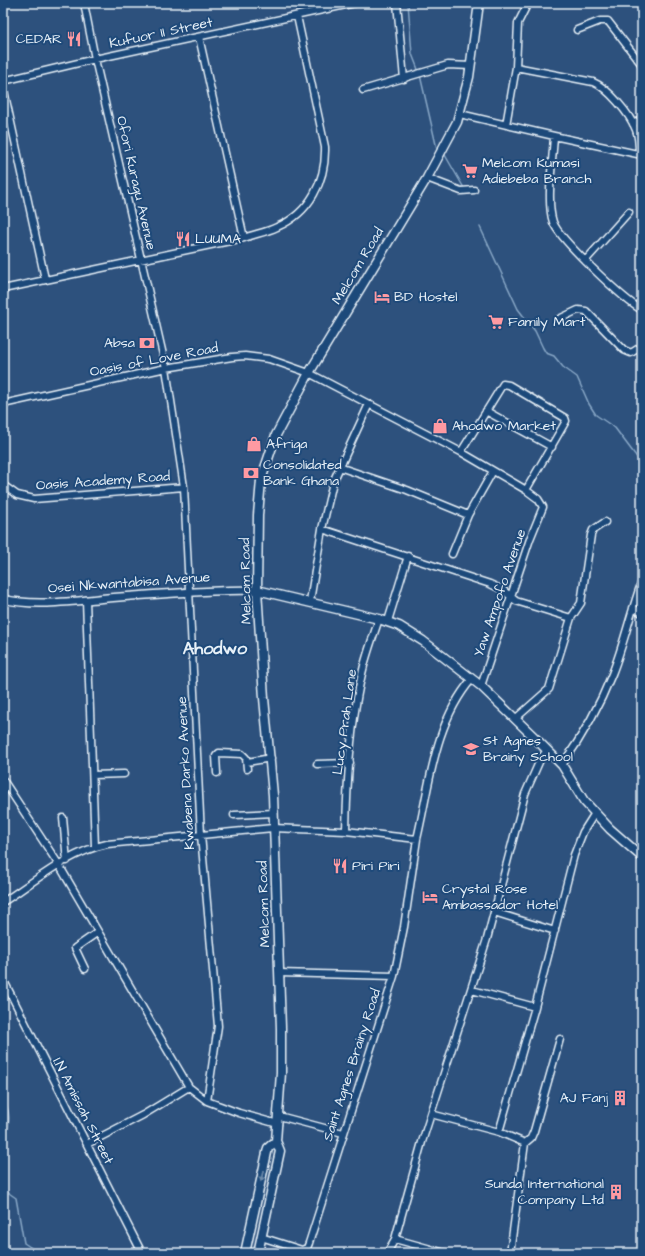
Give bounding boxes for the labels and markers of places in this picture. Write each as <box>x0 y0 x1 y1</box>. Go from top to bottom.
place label: CEDAR <box>16 29 62 49</box>
restaurant icon: CEDAR <box>65 30 83 48</box>
place label: Melcom Kumasi Adiebeba Branch <box>482 153 592 189</box>
supermarket icon: Melcom Kumasi Adiebeba Branch <box>461 162 479 180</box>
place label: LUUMA <box>195 229 241 249</box>
restaurant icon: LUUMA <box>174 230 192 248</box>
place label: BD Hostel <box>394 287 457 307</box>
hotel icon: BD Hostel <box>373 288 391 306</box>
place label: Family Mart <box>508 312 586 332</box>
supermarket icon: Family Mart <box>487 313 505 331</box>
place label: Absa <box>104 333 135 353</box>
bank icon: Absa <box>138 334 156 352</box>
place label: Ahodwo Market <box>452 416 556 436</box>
shop icon: Ahodwo Market <box>431 417 449 435</box>
place label: Afriga <box>266 434 307 454</box>
shop icon: Afriga <box>245 435 263 453</box>
place label: Consolidated Bank Ghana <box>263 455 342 491</box>
bank icon: Consolidated Bank Ghana <box>242 464 260 482</box>
place label: St Agnes Brainy School <box>483 731 573 767</box>
school or university icon: St Agnes Brainy School <box>462 740 480 758</box>
place label: Piri Piri <box>352 856 399 876</box>
restaurant icon: Piri Piri <box>331 857 349 875</box>
place label: Crystal Rose Ambassador Hotel <box>442 879 558 915</box>
hotel icon: Crystal Rose Ambassador Hotel <box>421 888 439 906</box>
place label: AJ Fanj <box>560 1088 609 1108</box>
building icon: AJ Fanj <box>611 1089 629 1107</box>
place label: Sunda International Company Ltd <box>485 1174 604 1210</box>
building icon: Sunda International Company Ltd <box>607 1183 625 1201</box>

